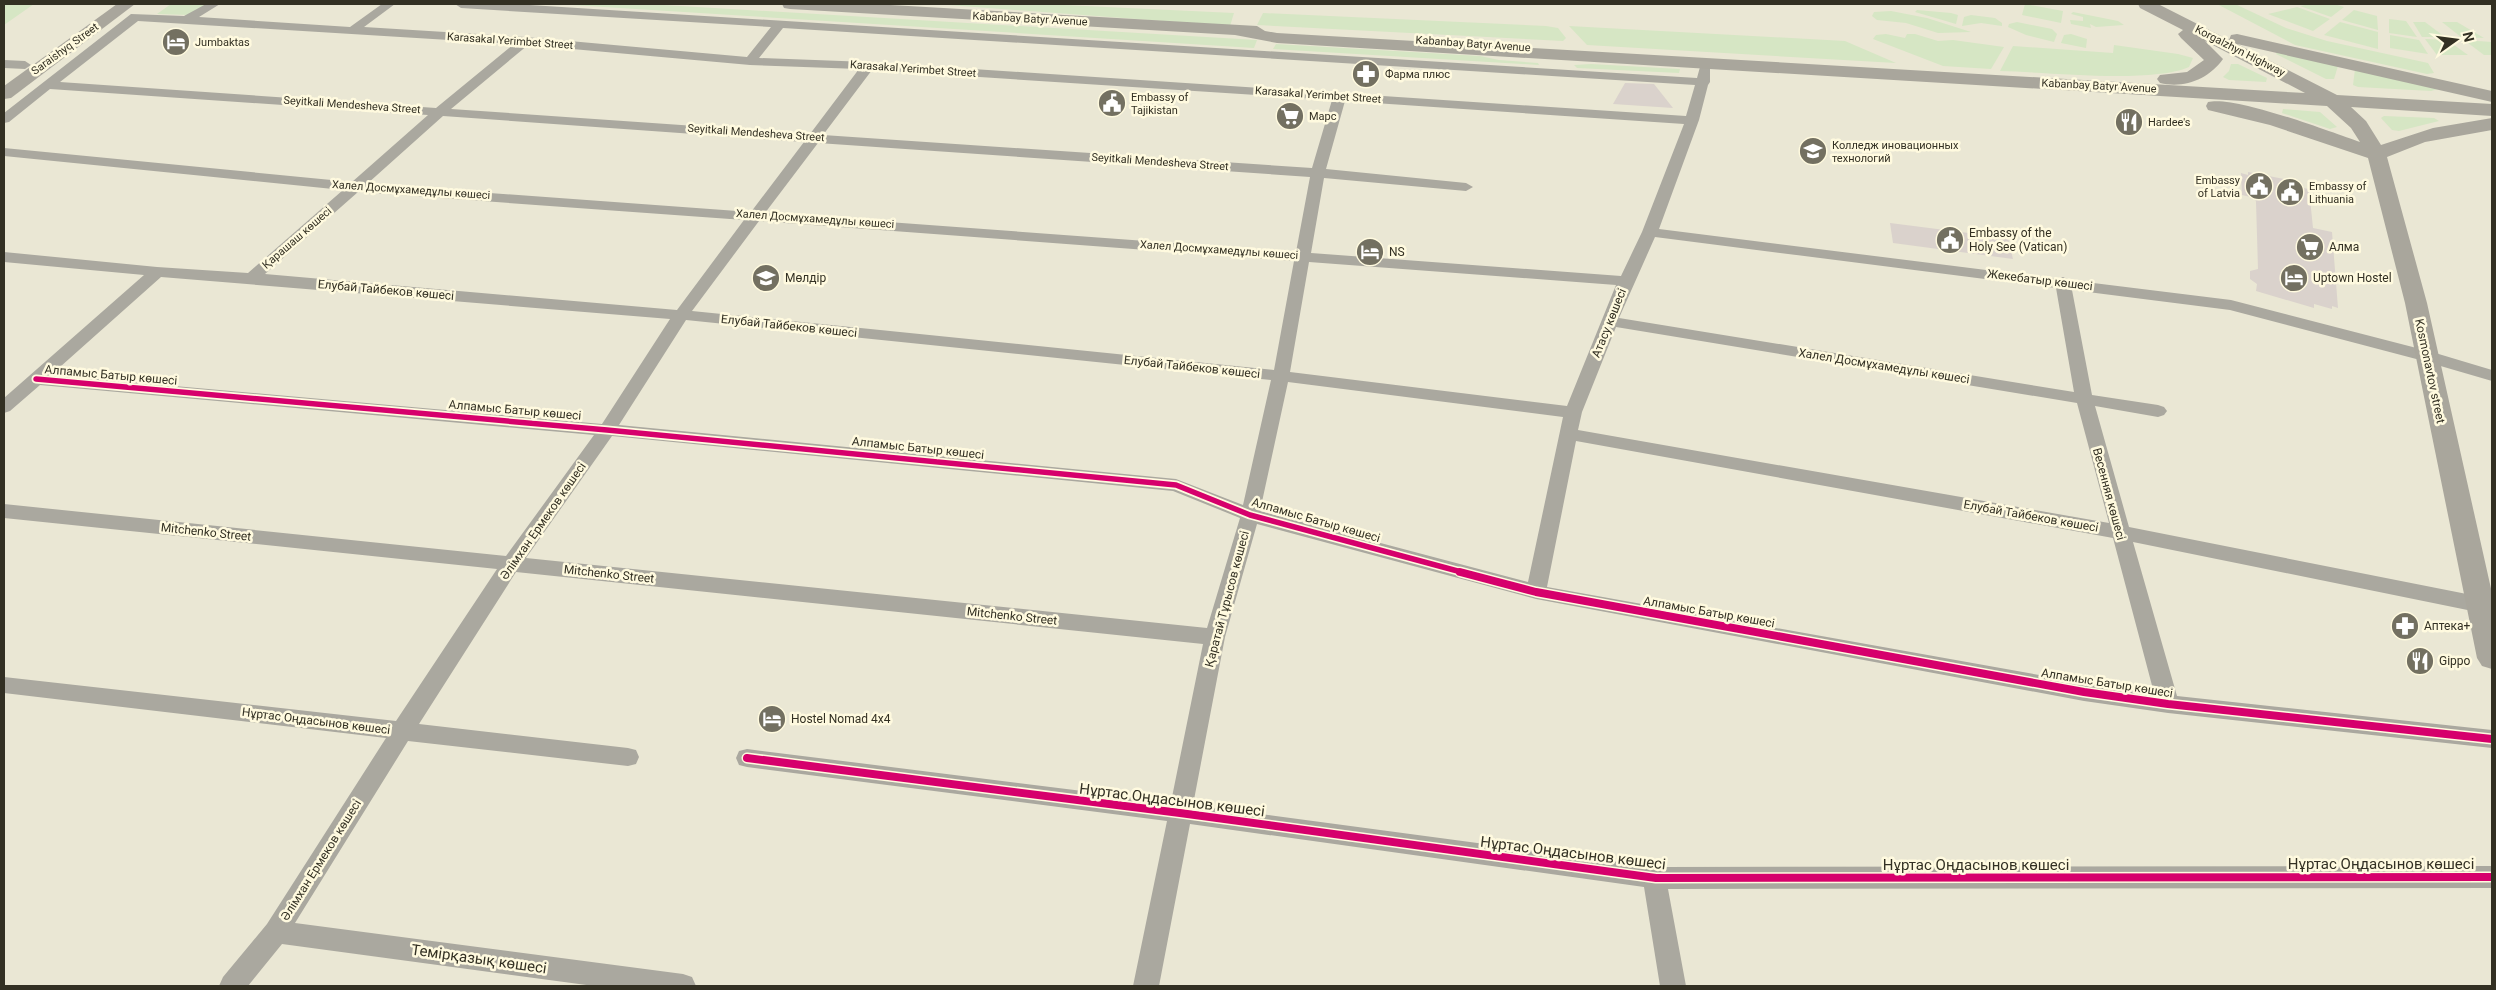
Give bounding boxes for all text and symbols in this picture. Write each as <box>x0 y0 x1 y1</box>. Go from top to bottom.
street label: Kabanbay Batyr Avenue <box>972 9 1088 29</box>
north arrow <box>2431 15 2481 65</box>
street label: Saraishyq Street <box>29 20 101 78</box>
street label: Korgalzhyn Highway <box>2193 23 2288 80</box>
hotel icon: Jumbaktas <box>161 27 191 57</box>
street label: Karasakal Yerimbet Street <box>446 30 574 52</box>
text: N <box>2460 30 2478 44</box>
street label: Kabanbay Batyr Avenue <box>1415 33 1531 55</box>
place label: Jumbaktas <box>195 36 250 49</box>
street label: Karasakal Yerimbet Street <box>849 58 977 80</box>
pharmacy icon: Фарма плюс <box>1351 59 1381 89</box>
place label: Фарма плюс <box>1385 68 1450 81</box>
street label: Kabanbay Batyr Avenue <box>2041 76 2157 96</box>
street label: Karasakal Yerimbet Street <box>1254 84 1382 106</box>
public building icon: Embassy of Tajikistan <box>1097 88 1127 118</box>
place label: Embassy of Tajikistan <box>1131 91 1189 117</box>
street label: Seyitkali Mendesheva Street <box>283 94 421 116</box>
supermarket icon: Марс <box>1275 101 1305 131</box>
restaurant icon: Hardee's <box>2114 107 2144 137</box>
place label: Марс <box>1309 110 1337 123</box>
place label: Hardee's <box>2148 116 2191 129</box>
street label: Seyitkali Mendesheva Street <box>687 122 825 144</box>
school or university icon: Колледж иновационных технологий <box>1798 136 1828 166</box>
place label: Колледж иновационных технологий <box>1832 139 1959 165</box>
street label: Seyitkali Mendesheva Street <box>1091 151 1229 173</box>
public building icon: Embassy of Latvia <box>2244 171 2274 201</box>
place label: Embassy of Latvia <box>2195 174 2241 200</box>
public building icon: Embassy of Lithuania <box>2275 177 2305 207</box>
street label: Халел Досмұхамедұлы көшесі <box>331 178 491 202</box>
place label: Embassy of Lithuania <box>2309 180 2367 206</box>
street label: Қарашаш көшесі <box>260 204 334 272</box>
street label: Халел Досмұхамедұлы көшесі <box>735 207 895 231</box>
public building icon: Embassy of the Holy See (Vatican) <box>1935 225 1965 255</box>
place label: Embassy of the Holy See (Vatican) <box>1969 226 2067 254</box>
supermarket icon: Алма <box>2295 232 2325 262</box>
hotel icon: NS <box>1355 237 1385 267</box>
street label: Халел Досмұхамедұлы көшесі <box>1139 238 1299 262</box>
place label: Алма <box>2329 240 2359 254</box>
place label: NS <box>1389 245 1405 259</box>
school or university icon: Мөлдір <box>751 263 781 293</box>
hotel icon: Uptown Hostel <box>2279 263 2309 293</box>
street label: Жекебатыр көшесі <box>1986 267 2094 293</box>
place label: Мөлдір <box>785 271 826 285</box>
place label: Uptown Hostel <box>2313 271 2392 285</box>
street label: Елубай Тайбеков көшесі <box>317 277 455 303</box>
street label: Атасу көшесі <box>1589 286 1629 360</box>
street label: Елубай Тайбеков көшесі <box>720 312 858 340</box>
street label: Kosmonavtov street <box>2412 317 2448 425</box>
street label: Халел Досмұхамедұлы көшесі <box>1797 346 1971 386</box>
street label: Елубай Тайбеков көшесі <box>1123 353 1261 381</box>
street label: Алпамыс Батыр көшесі <box>44 362 178 388</box>
street label: Алпамыс Батыр көшесі <box>448 397 582 423</box>
street label: Алпамыс Батыр көшесі <box>851 434 985 462</box>
street label: Весенняя көшесі <box>2090 446 2128 542</box>
street label: Әлімхан Ермеков көшесі <box>497 460 589 582</box>
street label: Алпамыс Батыр көшесі <box>1250 495 1382 545</box>
street label: Елубай Тайбеков көшесі <box>1962 497 2100 535</box>
street label: Mitchenko Street <box>160 520 252 544</box>
street label: Қаратай Тұрысов көшесі <box>1202 529 1252 669</box>
street label: Mitchenko Street <box>563 562 655 586</box>
street label: Алпамыс Батыр көшесі <box>1642 594 1776 630</box>
street label: Mitchenko Street <box>966 604 1058 628</box>
pharmacy icon: Аптека+ <box>2390 611 2420 641</box>
place label: Аптека+ <box>2424 619 2470 633</box>
restaurant icon: Gippo <box>2405 646 2435 676</box>
place label: Gippo <box>2439 654 2471 668</box>
street label: Алпамыс Батыр көшесі <box>2040 666 2174 700</box>
hotel icon: Hostel Nomad 4x4 <box>757 704 787 734</box>
street label: Нұртас Оңдасынов көшесі <box>241 705 391 737</box>
place label: Hostel Nomad 4x4 <box>791 712 891 726</box>
street label: Нұртас Оңдасынов көшесі <box>1078 780 1266 820</box>
street label: Әлімхан Ермеков көшесі <box>278 797 364 923</box>
street label: Нұртас Оңдасынов көшесі <box>1479 833 1667 873</box>
street label: Нұртас Оңдасынов көшесі <box>2288 855 2474 873</box>
street label: Нұртас Оңдасынов көшесі <box>1883 856 2069 874</box>
street label: Темірқазық көшесі <box>410 941 548 977</box>

